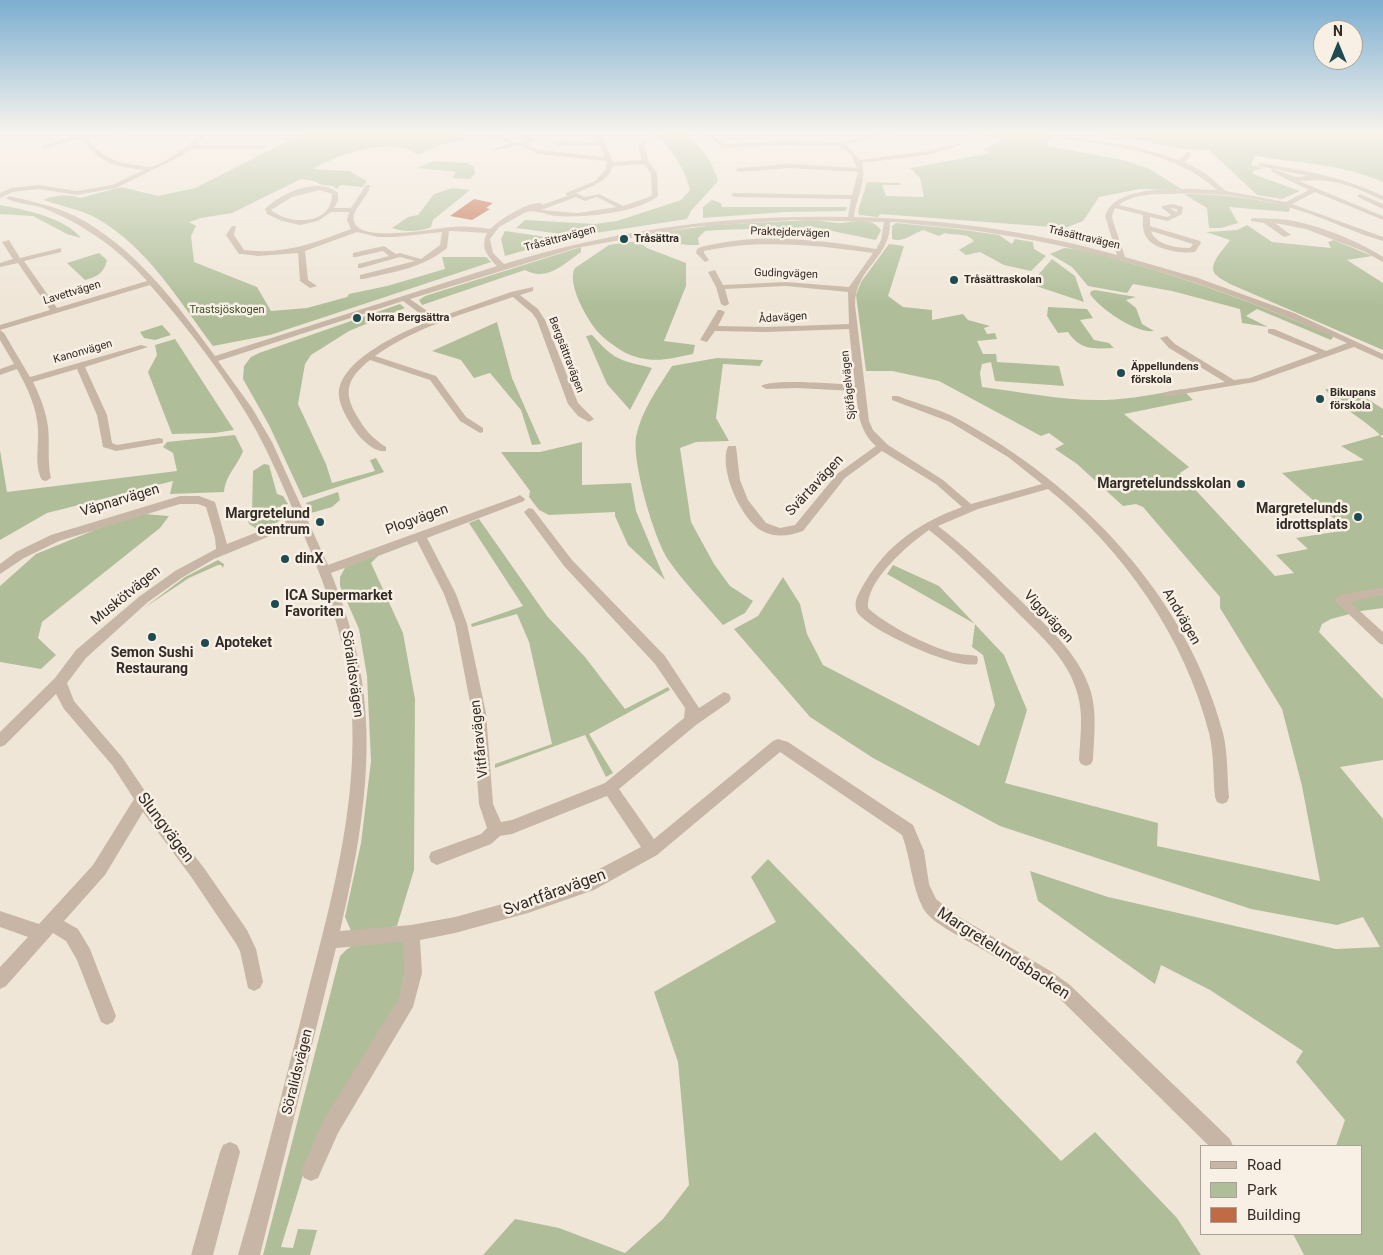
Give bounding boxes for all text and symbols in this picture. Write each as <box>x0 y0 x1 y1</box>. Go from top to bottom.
north arrow <box>1313 20 1363 70</box>
text: N <box>1333 23 1343 39</box>
street label: Tråsättravägen <box>523 223 597 255</box>
street label: Tråsättravägen <box>1047 223 1121 253</box>
street label: Praktejdervägen <box>750 225 830 241</box>
place label: Tråsättra <box>634 232 679 246</box>
marker: Tråsättra <box>618 233 630 245</box>
street label: Gudingvägen <box>754 266 818 282</box>
place label: Tråsättraskolan <box>964 273 1042 287</box>
marker: Tråsättraskolan <box>948 274 960 286</box>
street label: Lavettvägen <box>42 278 102 308</box>
park label: Trastsjöskogen <box>189 303 265 317</box>
street label: Ådavägen <box>758 310 808 326</box>
place label: Norra Bergsättra <box>367 311 449 325</box>
marker: Norra Bergsättra <box>351 312 363 324</box>
street label: Bergsättravägen <box>545 315 587 395</box>
street label: Kanonvägen <box>52 337 114 367</box>
street label: Sjöfågelvägen <box>839 350 859 420</box>
place label: Äppellundens förskola <box>1131 360 1199 386</box>
marker: Äppellundens förskola <box>1115 367 1127 379</box>
place label: Bikupans förskola <box>1330 386 1376 412</box>
marker: Bikupans förskola <box>1314 393 1326 405</box>
street label: Svärtavägen <box>783 452 847 520</box>
place label: Margretelundsskolan <box>1097 476 1231 492</box>
marker: Margretelundsskolan <box>1235 478 1247 490</box>
street label: Väpnarvägen <box>79 481 161 521</box>
street label: Plogvägen <box>383 501 451 539</box>
place label: Margretelunds idrottsplats <box>1256 501 1348 534</box>
place label: Margretelund centrum <box>225 506 310 538</box>
marker: Margretelunds idrottsplats <box>1352 511 1364 523</box>
marker: Margretelund centrum <box>314 516 326 528</box>
place label: dinX <box>295 551 323 567</box>
marker: dinX <box>279 553 291 565</box>
street label: Muskötvägen <box>88 563 164 629</box>
street label: Andvägen <box>1158 586 1204 648</box>
street label: Viggvägen <box>1020 587 1076 647</box>
place label: ICA Supermarket Favoriten <box>285 588 393 620</box>
marker: ICA Supermarket Favoriten <box>269 598 281 610</box>
street label: Söralidsvägen <box>338 629 366 719</box>
marker: Semon Sushi Restaurang <box>146 631 158 643</box>
place label: Apoteket <box>215 635 272 651</box>
marker: Apoteket <box>199 637 211 649</box>
place label: Semon Sushi Restaurang <box>111 645 193 678</box>
street label: Vitfåravägen <box>468 699 492 779</box>
street label: Slungvägen <box>132 789 198 867</box>
street label: Svartfåravägen <box>501 866 609 920</box>
street label: Margretelundsbacken <box>933 904 1073 1004</box>
street label: Söralidsvägen <box>279 1027 317 1117</box>
legend <box>1200 1145 1363 1235</box>
text: Road <box>1247 1156 1281 1174</box>
text: Park <box>1247 1181 1277 1199</box>
text: Building <box>1247 1206 1301 1224</box>

